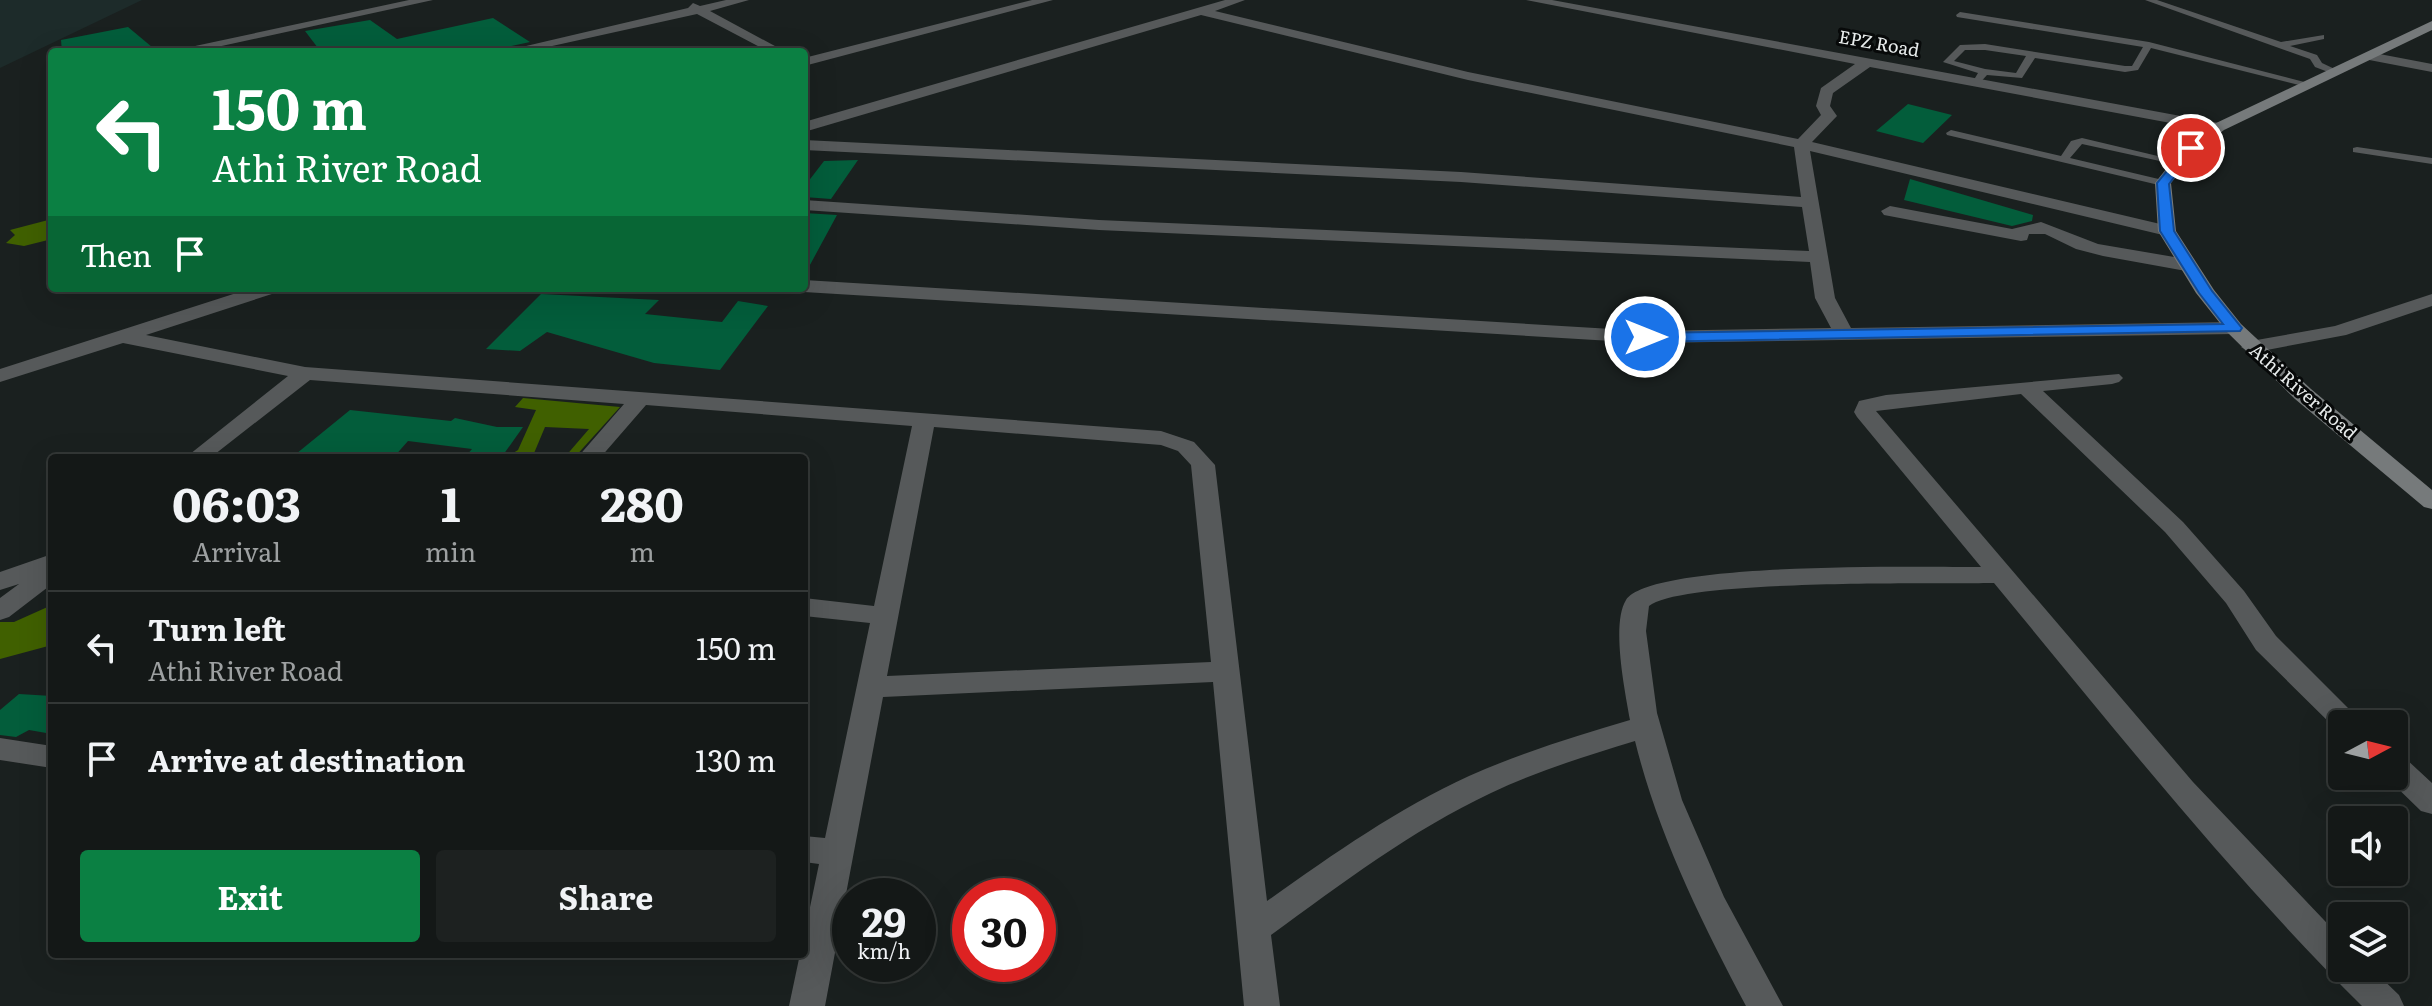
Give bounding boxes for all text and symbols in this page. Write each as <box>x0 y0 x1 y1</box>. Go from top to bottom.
street label: EPZ Road <box>1837 22 1922 63</box>
text: 150 m <box>212 64 367 147</box>
icon: left <box>80 80 184 184</box>
pin <box>2157 114 2225 182</box>
icon: arrive <box>2169 126 2213 170</box>
text: Athi River Road <box>212 140 482 193</box>
text: Then <box>80 232 152 276</box>
icon: arrive <box>168 232 212 276</box>
position arrow <box>1603 295 1687 379</box>
street label: Athi River Road <box>2244 336 2364 445</box>
text: 06:03 <box>172 466 301 537</box>
text: 1 <box>441 466 461 537</box>
text: 280 <box>600 466 684 537</box>
text: Arrival <box>192 531 281 570</box>
text: min <box>425 531 476 570</box>
text: m <box>629 531 655 570</box>
text: Turn left <box>148 606 286 650</box>
icon: left <box>80 625 124 669</box>
text: 150 m <box>696 625 776 669</box>
text: Athi River Road <box>148 650 343 689</box>
north arrow <box>2328 710 2408 790</box>
map controls <box>2328 710 2408 982</box>
icon: arrive <box>80 737 124 781</box>
text: Arrive at destination <box>148 737 465 781</box>
text: 130 m <box>695 737 776 781</box>
button: sound <box>2328 806 2408 886</box>
button: Exit <box>80 850 420 942</box>
button: Share <box>436 850 776 942</box>
speed limit sign: 30 <box>952 878 1056 982</box>
text: 29 <box>862 890 906 949</box>
button: layers <box>2328 902 2408 982</box>
text: km/h <box>857 935 911 965</box>

